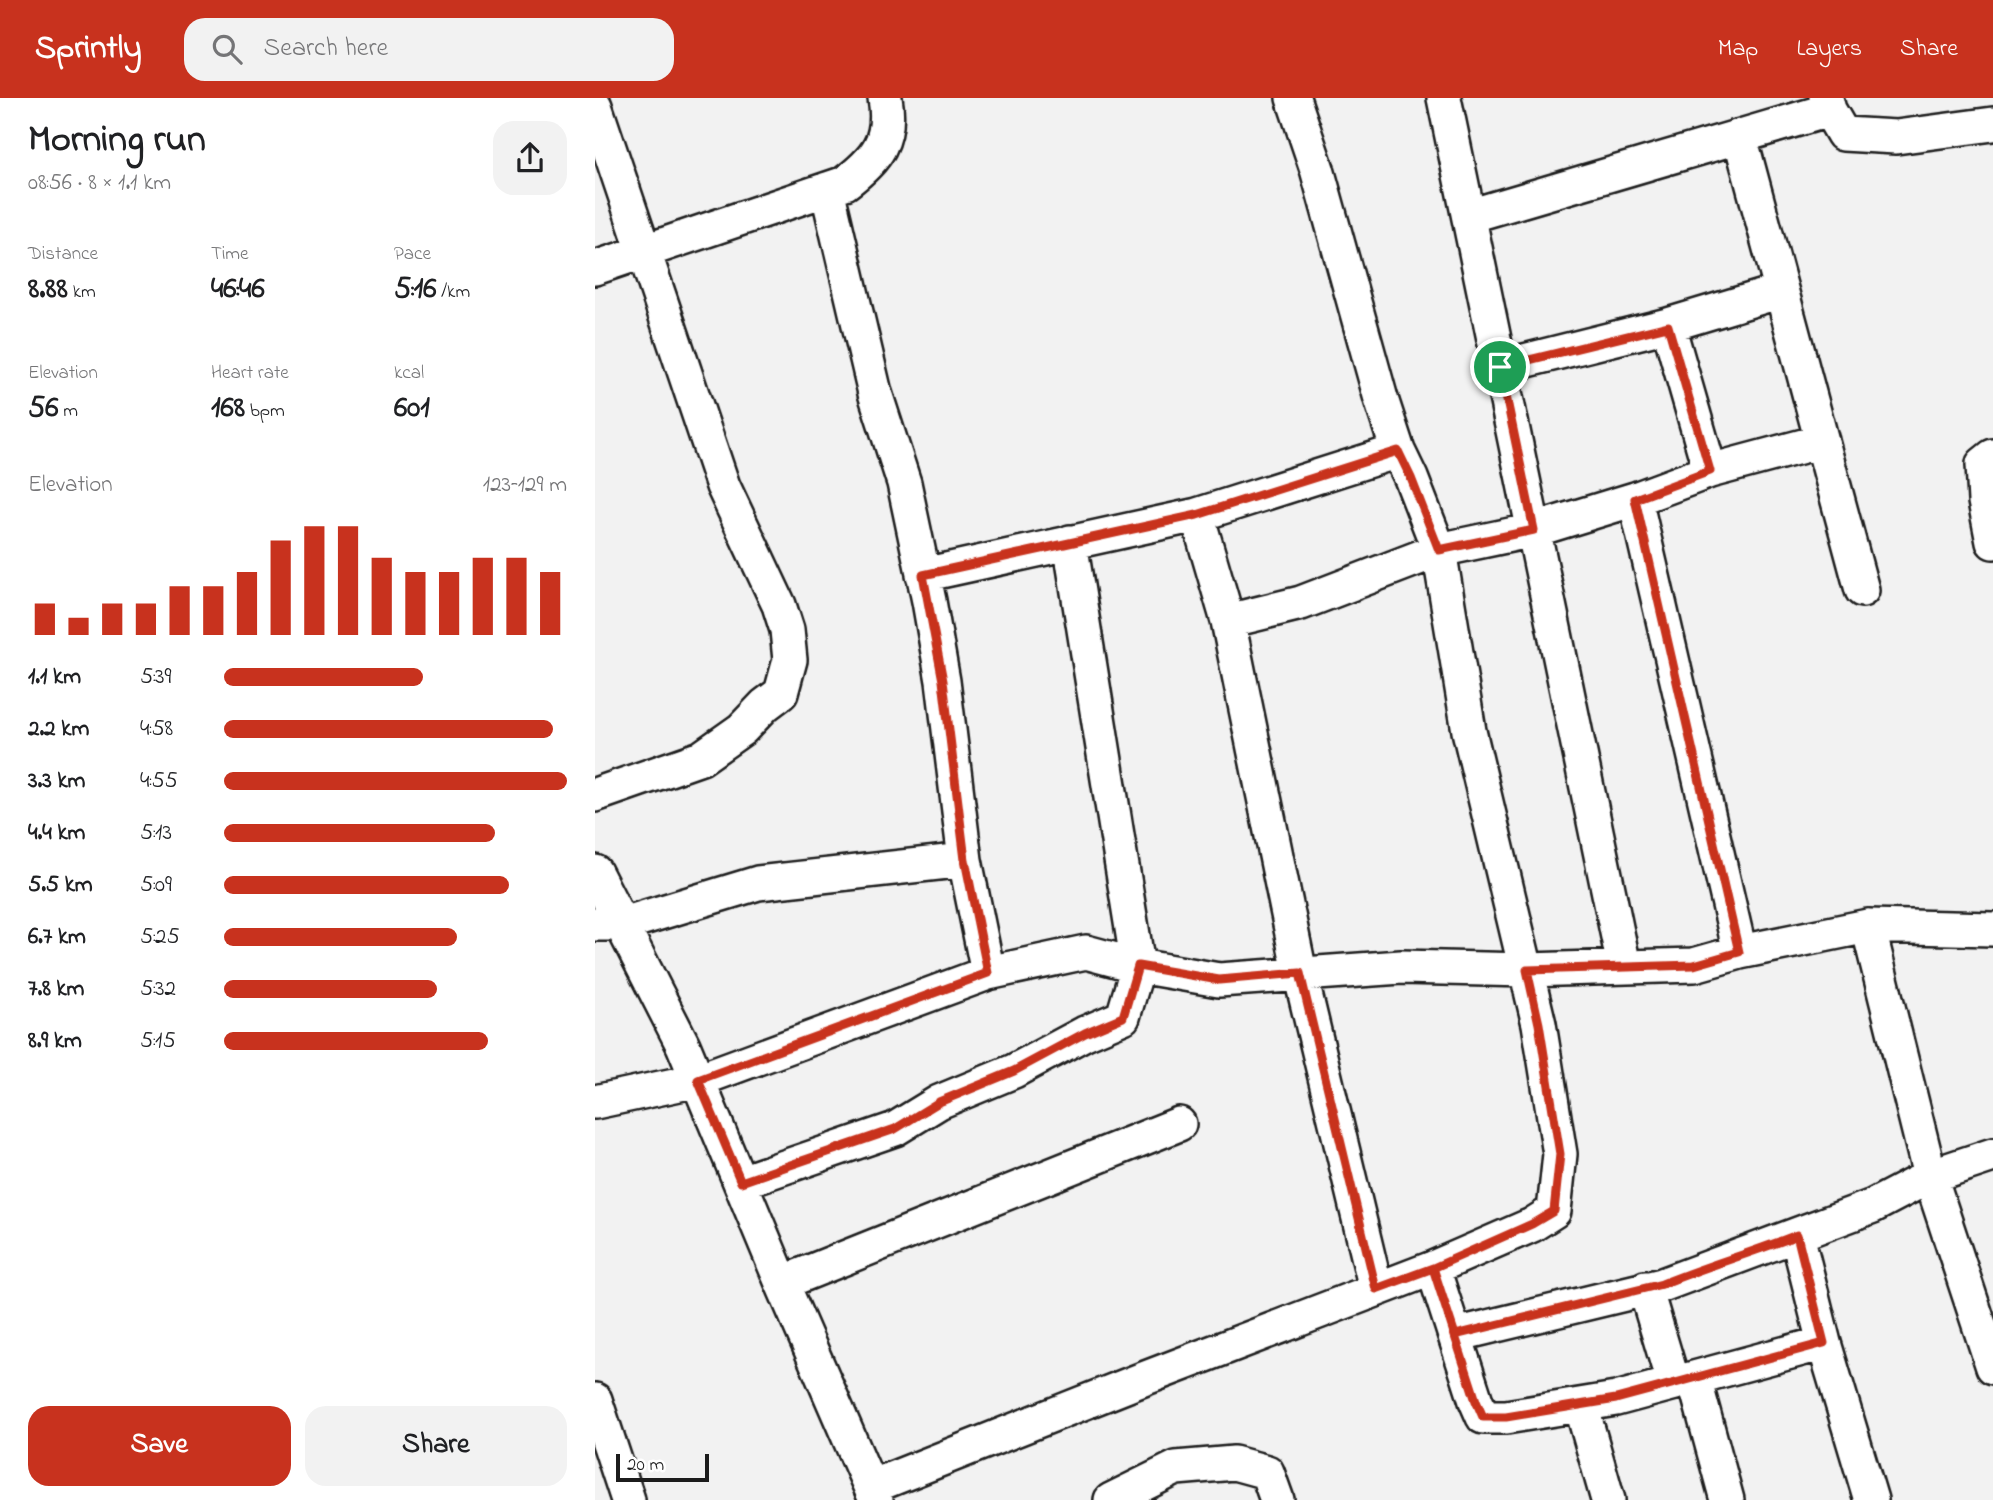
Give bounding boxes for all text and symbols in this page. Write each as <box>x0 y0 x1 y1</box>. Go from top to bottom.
search box <box>184 18 674 81</box>
text: Sprintly <box>35 25 142 73</box>
icon: search <box>208 30 246 68</box>
text: Search here <box>264 30 388 68</box>
text: Map <box>1718 32 1758 67</box>
text: Layers <box>1796 32 1862 67</box>
text: Share <box>1900 32 1958 67</box>
text: Morning run <box>28 113 206 169</box>
button: share <box>493 121 567 195</box>
text: 08:56 · 8 × 1.1 km <box>28 167 171 200</box>
text: Distance <box>28 241 98 268</box>
text: Time <box>211 241 249 268</box>
text: Pace <box>394 241 431 268</box>
text: 8.88 <box>28 268 68 312</box>
text: 46:46 <box>211 268 265 312</box>
text: 5:16 <box>394 268 436 312</box>
text: km <box>68 279 96 306</box>
text: /km <box>436 279 470 306</box>
pin <box>1470 337 1530 397</box>
icon: arrive <box>1481 348 1519 386</box>
text: Elevation <box>28 360 98 387</box>
text: Heart rate <box>211 360 289 387</box>
text: kcal <box>394 360 424 387</box>
text: 56 <box>28 387 58 431</box>
text: 168 <box>211 387 245 431</box>
text: 601 <box>394 387 430 431</box>
text: m <box>58 398 78 425</box>
text: bpm <box>245 398 285 425</box>
text: Elevation <box>28 469 113 502</box>
text: 123–129 m <box>483 469 567 502</box>
text: 1.1 km <box>28 661 81 694</box>
text: 5:39 <box>140 661 172 694</box>
text: 2.2 km <box>28 713 89 746</box>
text: 4:58 <box>140 713 173 746</box>
text: 3.3 km <box>28 765 85 798</box>
text: 4:55 <box>140 765 178 798</box>
text: 4.4 km <box>28 817 85 850</box>
text: 5:13 <box>140 817 172 850</box>
text: 5.5 km <box>28 869 93 902</box>
text: 5:09 <box>140 869 172 902</box>
text: 6.7 km <box>28 921 86 954</box>
text: 5:25 <box>140 921 180 954</box>
text: 7.8 km <box>28 973 84 1006</box>
text: 5:32 <box>140 973 176 1006</box>
text: 8.9 km <box>28 1025 82 1058</box>
text: 5:15 <box>140 1025 176 1058</box>
button: Save <box>28 1406 291 1486</box>
button: Share <box>305 1406 567 1486</box>
scale bar <box>616 1451 709 1483</box>
text: 20 m <box>627 1452 664 1479</box>

